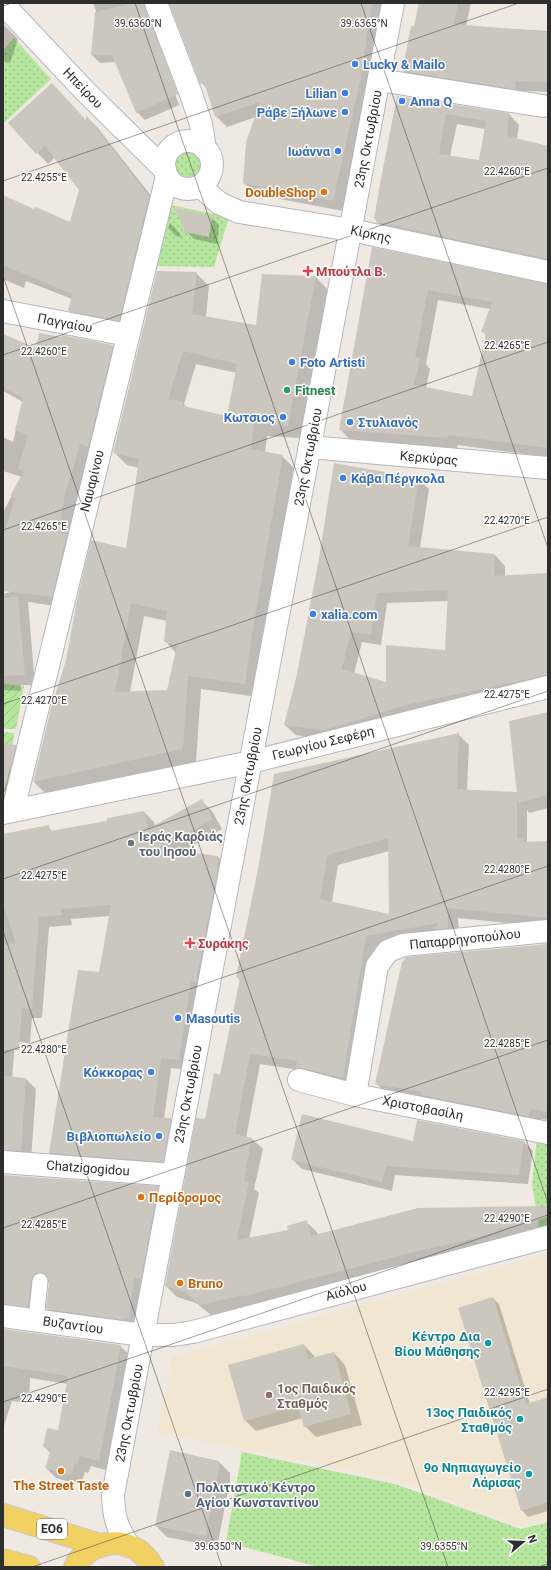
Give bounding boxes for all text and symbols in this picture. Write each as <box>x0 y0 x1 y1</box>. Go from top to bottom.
text: 39.6360°N <box>114 18 162 29</box>
text: 39.6365°N <box>340 18 388 29</box>
place label: Lucky & Mailo <box>363 57 445 72</box>
marker: Lucky & Mailo <box>350 59 360 69</box>
street label: Ηπείρου <box>60 65 106 111</box>
place label: Lilian <box>305 86 337 101</box>
marker: Lilian <box>340 88 350 98</box>
street label: 23ης Οκτωβρίου <box>351 89 385 189</box>
place label: Anna Q <box>410 94 452 109</box>
marker: Anna Q <box>397 96 407 106</box>
place label: Ράβε Ξήλωνε <box>257 105 337 120</box>
marker: Ράβε Ξήλωνε <box>340 107 350 117</box>
place label: Ιωάννα <box>288 144 331 159</box>
marker: Ιωάννα <box>333 146 343 156</box>
text: 22.4260°E <box>484 166 530 177</box>
text: 22.4255°E <box>21 172 67 183</box>
place label: DoubleShop <box>245 185 316 200</box>
marker: DoubleShop <box>319 187 329 197</box>
street label: Κίρκης <box>349 222 393 246</box>
place label: Μπούτλα Β. <box>316 264 386 279</box>
marker: Μπούτλα Β. <box>303 266 313 276</box>
street label: Παγγαίου <box>36 310 94 336</box>
text: 22.4265°E <box>484 340 530 351</box>
text: 22.4260°E <box>21 346 67 357</box>
place label: Foto Artisti <box>300 355 365 370</box>
marker: Foto Artisti <box>287 357 297 367</box>
place label: Fitnest <box>295 383 336 398</box>
marker: Fitnest <box>282 385 292 395</box>
street label: 23ης Οκτωβρίου <box>291 407 325 507</box>
place label: Κωτσιος <box>224 410 275 425</box>
marker: Κωτσιος <box>278 412 288 422</box>
place label: Στυλιανός <box>358 415 419 430</box>
marker: Στυλιανός <box>345 417 355 427</box>
street label: Ναυαρίνου <box>77 448 107 514</box>
street label: Κερκύρας <box>399 448 459 468</box>
place label: Κάβα Πέργκολα <box>351 471 445 486</box>
marker: Κάβα Πέργκολα <box>338 473 348 483</box>
text: 22.4270°E <box>484 515 530 526</box>
text: 22.4265°E <box>21 521 67 532</box>
place label: xalia.com <box>321 607 378 622</box>
marker: xalia.com <box>308 609 318 619</box>
text: 22.4275°E <box>484 689 530 700</box>
text: 22.4270°E <box>21 695 67 706</box>
street label: Γεωργίου Σεφέρη <box>270 723 376 763</box>
street label: 23ης Οκτωβρίου <box>231 726 265 826</box>
place label: Ιεράς Καρδιάς του Ιησού <box>139 829 223 859</box>
marker: Ιεράς Καρδιάς του Ιησού <box>126 838 136 848</box>
text: 22.4280°E <box>484 864 530 875</box>
text: 22.4275°E <box>21 870 67 881</box>
street label: Παπαρρηγοπούλου <box>409 926 521 952</box>
place label: Συράκης <box>198 936 249 951</box>
marker: Συράκης <box>185 938 195 948</box>
place label: Masoutis <box>186 1011 240 1026</box>
marker: Masoutis <box>173 1013 183 1023</box>
text: 22.4285°E <box>484 1038 530 1049</box>
text: 22.4280°E <box>21 1044 67 1055</box>
street label: 23ης Οκτωβρίου <box>171 1044 205 1144</box>
place label: Κόκκορας <box>84 1065 143 1080</box>
marker: Κόκκορας <box>146 1067 156 1077</box>
street label: Χριστοβασίλη <box>381 1093 465 1123</box>
place label: Βιβλιοπωλείο <box>67 1129 151 1144</box>
marker: Βιβλιοπωλείο <box>154 1131 164 1141</box>
street label: Chatzigogidou <box>46 1158 130 1178</box>
place label: Περίδρομος <box>149 1190 222 1205</box>
marker: Περίδρομος <box>136 1192 146 1202</box>
text: 22.4290°E <box>484 1213 530 1224</box>
text: 22.4285°E <box>21 1219 67 1230</box>
place label: Bruno <box>188 1276 223 1291</box>
marker: Bruno <box>175 1278 185 1288</box>
street label: Αιόλου <box>324 1278 368 1304</box>
street label: Βυζαντίου <box>42 1313 104 1337</box>
place label: Κέντρο Δια Βίου Μάθησης <box>395 1329 481 1359</box>
marker: Κέντρο Δια Βίου Μάθησης <box>483 1338 493 1348</box>
street label: 23ης Οκτωβρίου <box>112 1363 146 1463</box>
place label: 1ος Παιδικός Σταθμός <box>277 1381 356 1411</box>
text: 22.4295°E <box>484 1387 530 1398</box>
marker: 1ος Παιδικός Σταθμός <box>264 1390 274 1400</box>
text: 22.4290°E <box>21 1393 67 1404</box>
place label: 13ος Παιδικός Σταθμός <box>426 1405 512 1435</box>
marker: 13ος Παιδικός Σταθμός <box>515 1414 525 1424</box>
place label: 9ο Νηπιαγωγείο Λάρισας <box>424 1460 521 1490</box>
marker: The Street Taste <box>56 1466 66 1476</box>
marker: 9ο Νηπιαγωγείο Λάρισας <box>524 1469 534 1479</box>
place label: The Street Taste <box>13 1478 109 1493</box>
place label: Πολιτιστικό Κέντρο Αγίου Κωνσταντίνου <box>196 1480 319 1510</box>
marker: Πολιτιστικό Κέντρο Αγίου Κωνσταντίνου <box>183 1489 193 1499</box>
road number: ΕΟ6 <box>37 1519 67 1539</box>
north arrow <box>503 1522 543 1562</box>
text: N <box>525 1533 539 1545</box>
text: 39.6350°N <box>194 1541 242 1552</box>
text: 39.6355°N <box>420 1541 468 1552</box>

